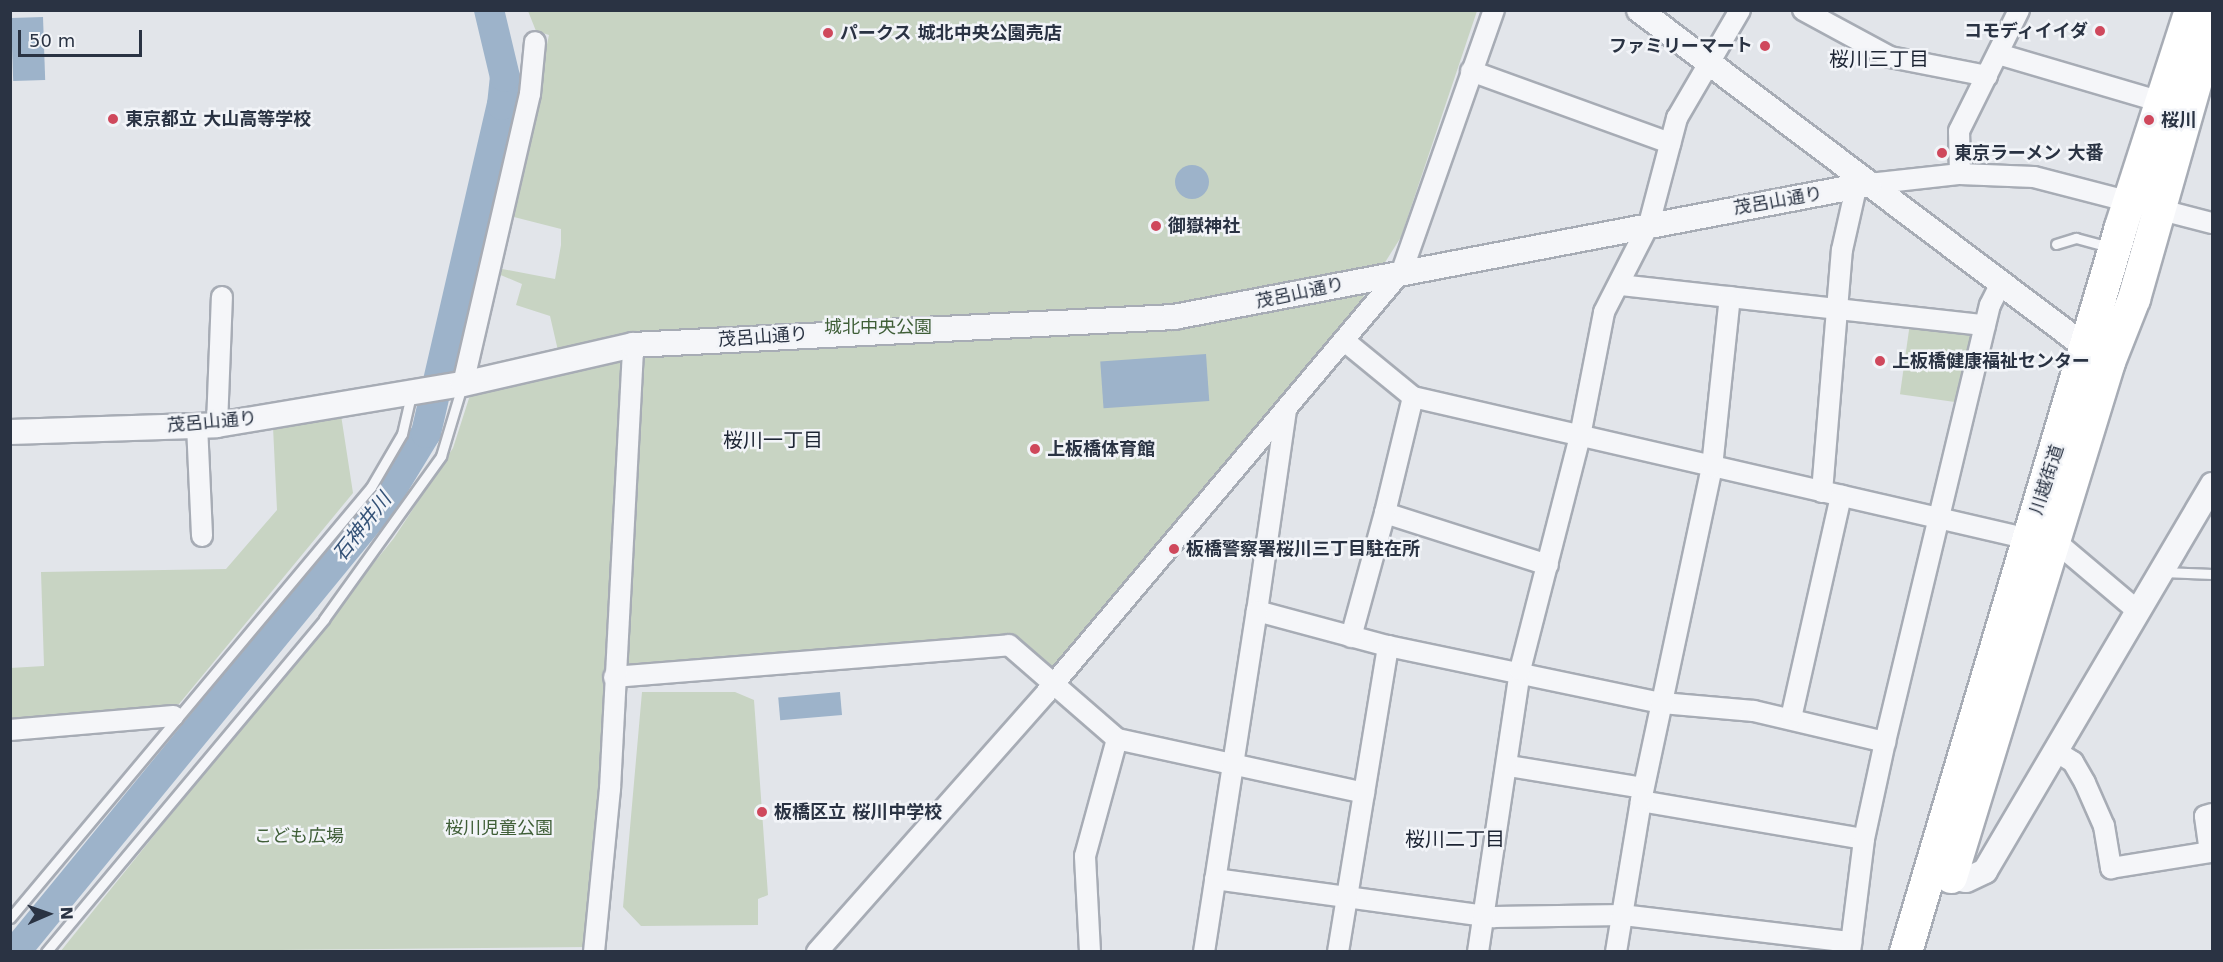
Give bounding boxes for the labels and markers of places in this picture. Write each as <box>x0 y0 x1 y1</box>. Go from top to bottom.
place label: コモディイイダ <box>1962 20 2088 42</box>
place label: パークス 城北中央公園売店 <box>840 22 1062 44</box>
marker: コモディイイダ <box>2093 24 2107 38</box>
marker: パークス 城北中央公園売店 <box>821 26 835 40</box>
place label: ファミリーマート <box>1609 35 1753 57</box>
marker: ファミリーマート <box>1758 39 1772 53</box>
place label: 東京都立 大山高等学校 <box>125 108 311 130</box>
place label: 桜川 <box>2161 109 2197 131</box>
marker: 東京都立 大山高等学校 <box>106 112 120 126</box>
marker: 桜川 <box>2142 113 2156 127</box>
place label: 東京ラーメン 大番 <box>1954 142 2104 164</box>
marker: 東京ラーメン 大番 <box>1935 146 1949 160</box>
place label: 御嶽神社 <box>1168 215 1240 237</box>
marker: 御嶽神社 <box>1149 219 1163 233</box>
place label: 上板橋健康福祉センター <box>1892 350 2090 372</box>
marker: 上板橋健康福祉センター <box>1873 354 1887 368</box>
place label: 上板橋体育館 <box>1047 438 1155 460</box>
marker: 上板橋体育館 <box>1028 442 1042 456</box>
place label: 板橋警察署桜川三丁目駐在所 <box>1186 538 1420 560</box>
marker: 板橋警察署桜川三丁目駐在所 <box>1167 542 1181 556</box>
place label: 板橋区立 桜川中学校 <box>774 801 942 823</box>
marker: 板橋区立 桜川中学校 <box>755 805 769 819</box>

